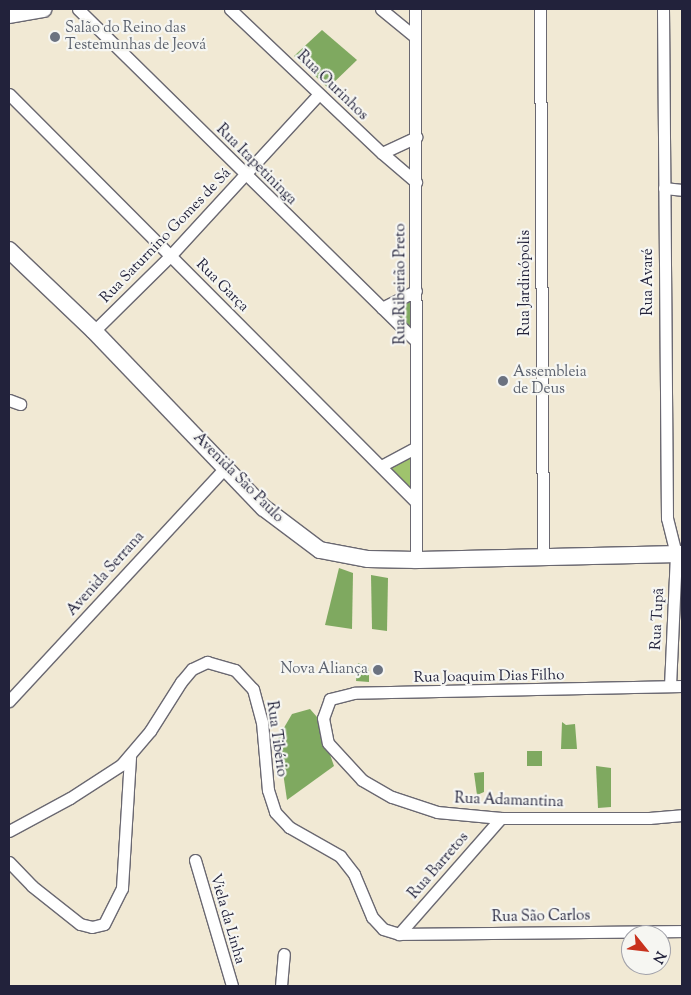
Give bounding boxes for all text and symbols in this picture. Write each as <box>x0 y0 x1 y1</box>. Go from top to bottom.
place label: Salão do Reino das Testemunhas de Jeová <box>65 19 206 54</box>
marker: Salão do Reino das Testemunhas de Jeová <box>49 31 61 43</box>
street label: Rua Ourinhos <box>293 48 371 124</box>
street label: Rua Itapetininga <box>212 121 300 209</box>
street label: Rua Saturnino Gomes de Sá <box>97 165 235 307</box>
street label: Rua Ribeirão Preto <box>392 223 410 345</box>
street label: Rua Jardinópolis <box>517 230 535 336</box>
street label: Rua Avaré <box>640 248 658 316</box>
street label: Rua Garça <box>192 256 252 316</box>
place label: Assembleia de Deus <box>513 363 587 398</box>
marker: Assembleia de Deus <box>497 375 509 387</box>
street label: Avenida São Paulo <box>189 429 287 527</box>
street label: Avenida Serrana <box>63 528 149 620</box>
street label: Rua Tupã <box>647 587 669 651</box>
place label: Nova Aliança <box>281 661 368 679</box>
marker: Nova Aliança <box>372 664 384 676</box>
street label: Rua Joaquim Dias Filho <box>414 667 564 687</box>
street label: Rua Tibério <box>262 700 290 778</box>
street label: Rua Adamantina <box>454 790 564 812</box>
street label: Rua Barretos <box>405 829 473 903</box>
street label: Viela da Linha <box>206 872 248 966</box>
street label: Rua São Carlos <box>492 907 590 927</box>
north arrow <box>621 925 671 975</box>
text: N <box>647 947 670 967</box>

